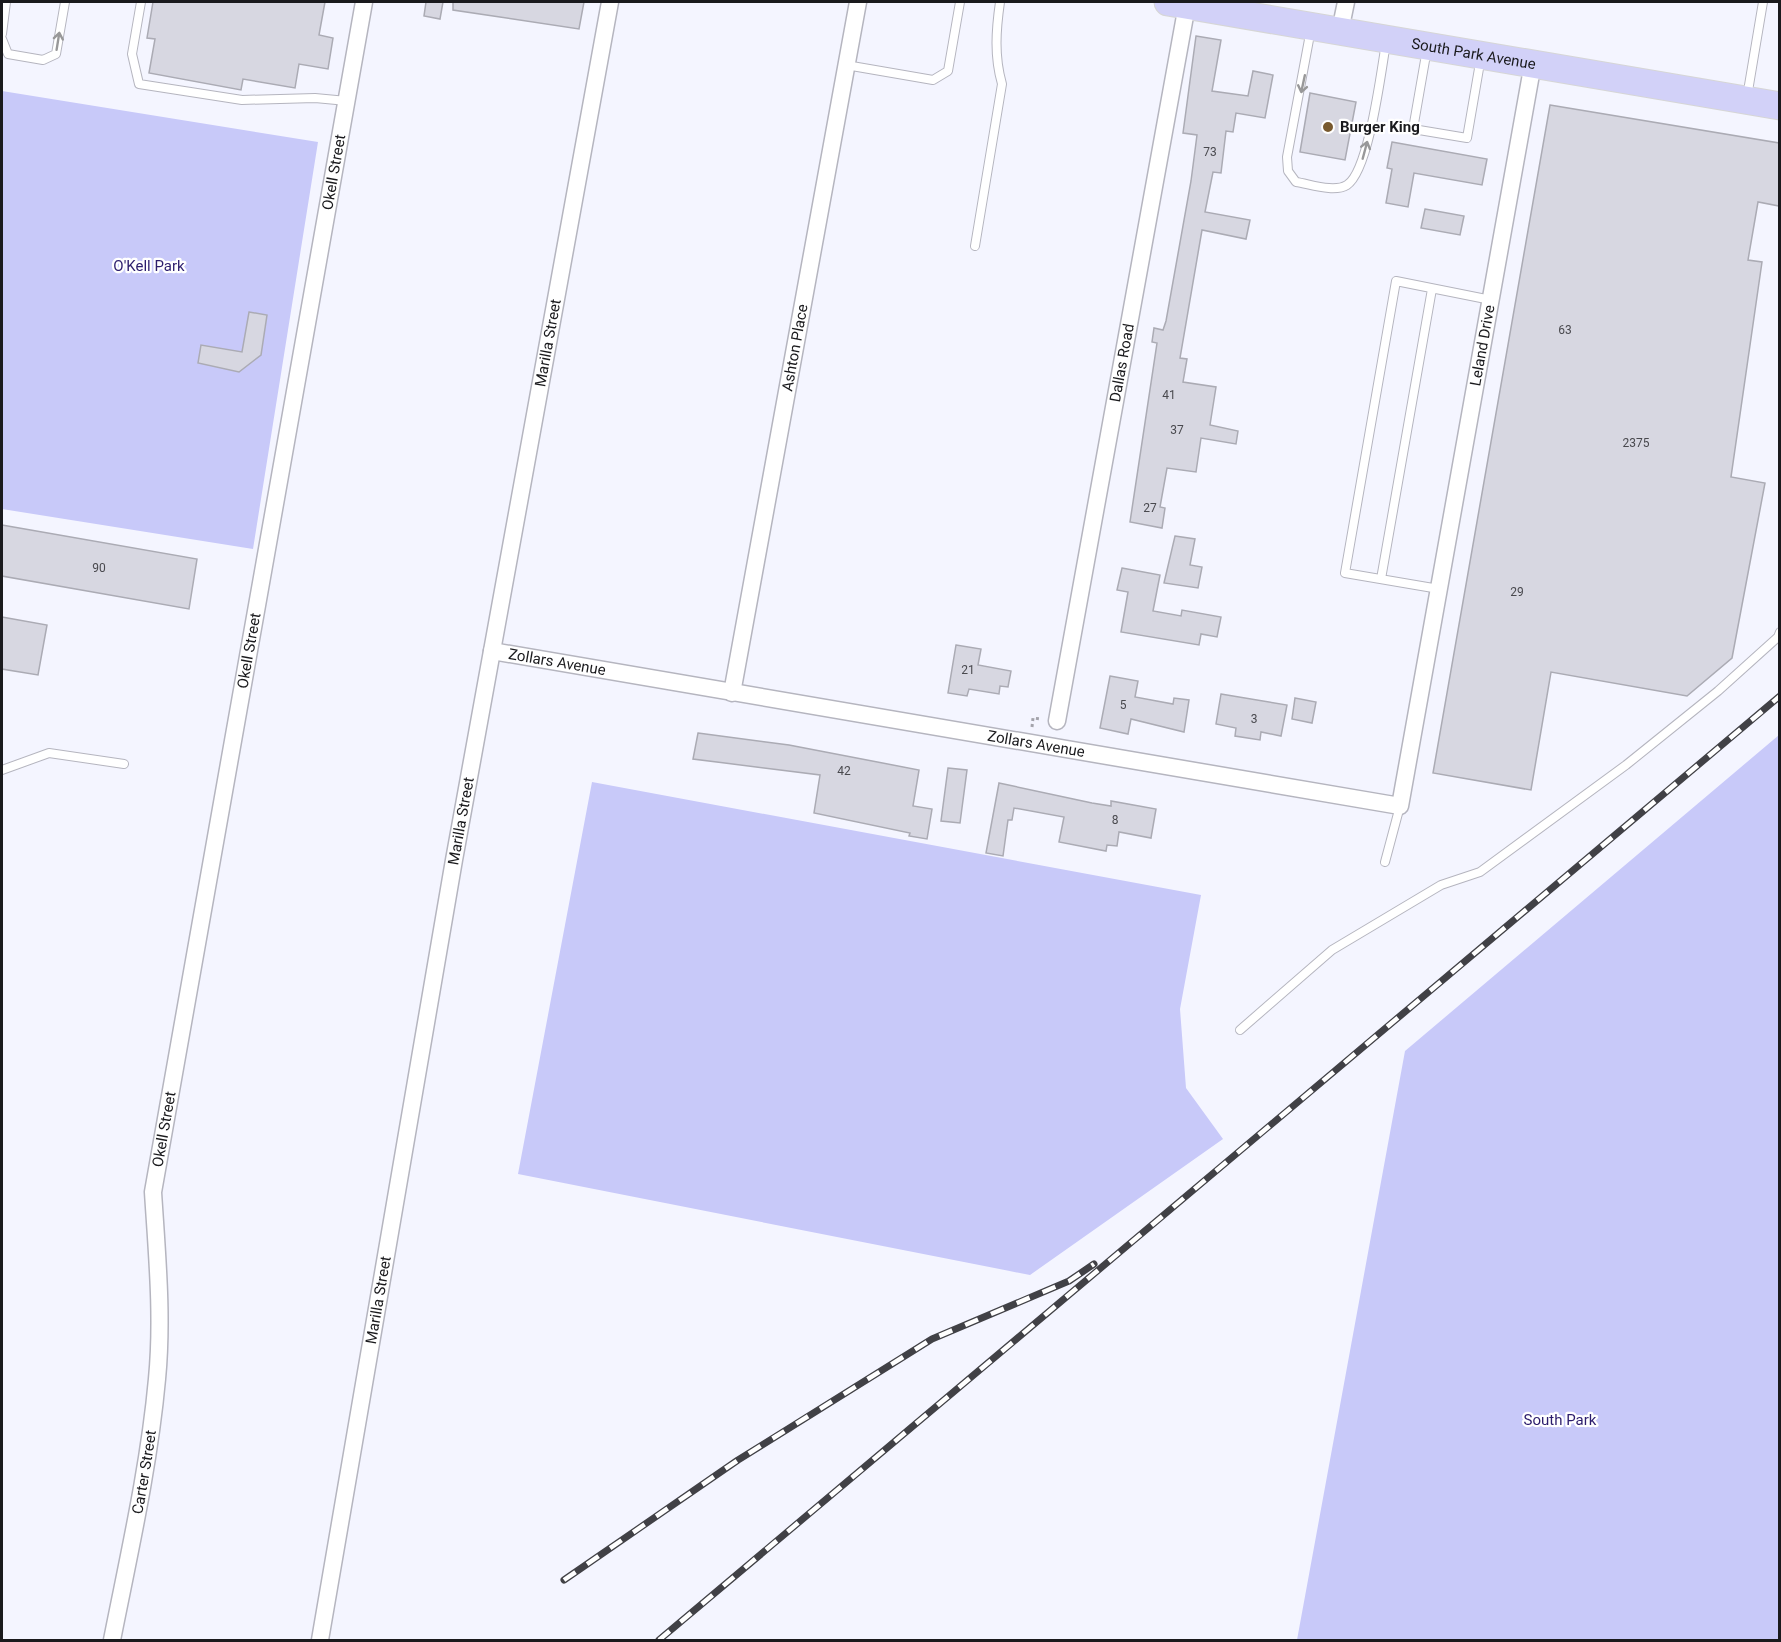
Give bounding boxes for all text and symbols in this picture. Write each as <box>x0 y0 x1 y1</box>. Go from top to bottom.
one-way arrow <box>53 31 64 51</box>
street label: South Park Avenue <box>1410 35 1537 73</box>
one-way arrow <box>1296 74 1308 93</box>
place label: Burger King <box>1340 118 1420 136</box>
marker: Burger King <box>1321 120 1335 134</box>
street label: Okell Street <box>318 133 349 211</box>
one-way arrow <box>1360 140 1372 159</box>
house number: 73 <box>1203 145 1217 159</box>
park label: O'Kell Park <box>113 257 185 275</box>
street label: Marilla Street <box>531 297 565 388</box>
street label: Ashton Place <box>778 303 812 393</box>
street label: Leland Drive <box>1466 303 1499 387</box>
street label: Dallas Road <box>1106 322 1138 404</box>
house number: 63 <box>1558 323 1572 337</box>
house number: 41 <box>1162 388 1176 402</box>
house number: 37 <box>1170 423 1184 437</box>
house number: 2375 <box>1623 436 1650 450</box>
house number: 27 <box>1143 501 1157 515</box>
house number: 90 <box>92 561 106 575</box>
house number: 29 <box>1510 585 1524 599</box>
street label: Okell Street <box>233 611 265 690</box>
street label: Zollars Avenue <box>507 645 607 679</box>
house number: 21 <box>961 663 975 677</box>
house number: 5 <box>1120 698 1127 712</box>
house number: 3 <box>1251 712 1257 726</box>
street label: Zollars Avenue <box>986 727 1086 761</box>
house number: 42 <box>837 764 851 778</box>
street label: Marilla Street <box>444 776 478 866</box>
house number: 8 <box>1112 813 1119 827</box>
street label: Okell Street <box>149 1090 180 1168</box>
street label: Marilla Street <box>362 1255 395 1345</box>
park label: South Park <box>1524 1411 1597 1429</box>
street label: Carter Street <box>128 1429 160 1516</box>

